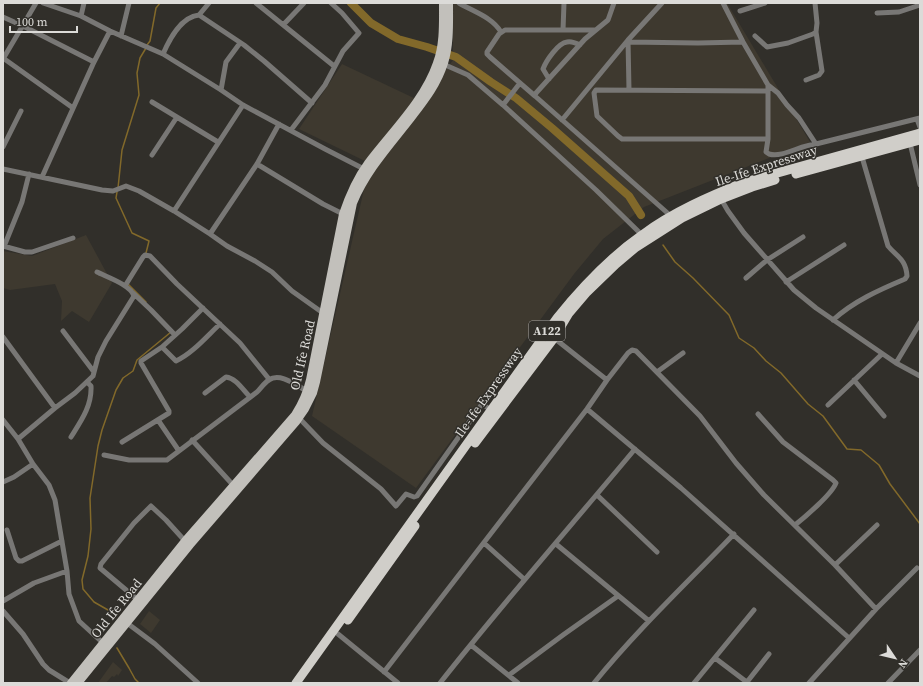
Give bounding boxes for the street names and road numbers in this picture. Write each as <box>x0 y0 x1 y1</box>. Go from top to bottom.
street label: Ile-Ife Expressway <box>713 141 820 190</box>
street label: Old Ife Road <box>286 318 319 392</box>
road number: A122 <box>529 321 565 341</box>
street label: Ile-Ife Expressway <box>451 344 526 441</box>
street label: Old Ife Road <box>87 575 146 641</box>

